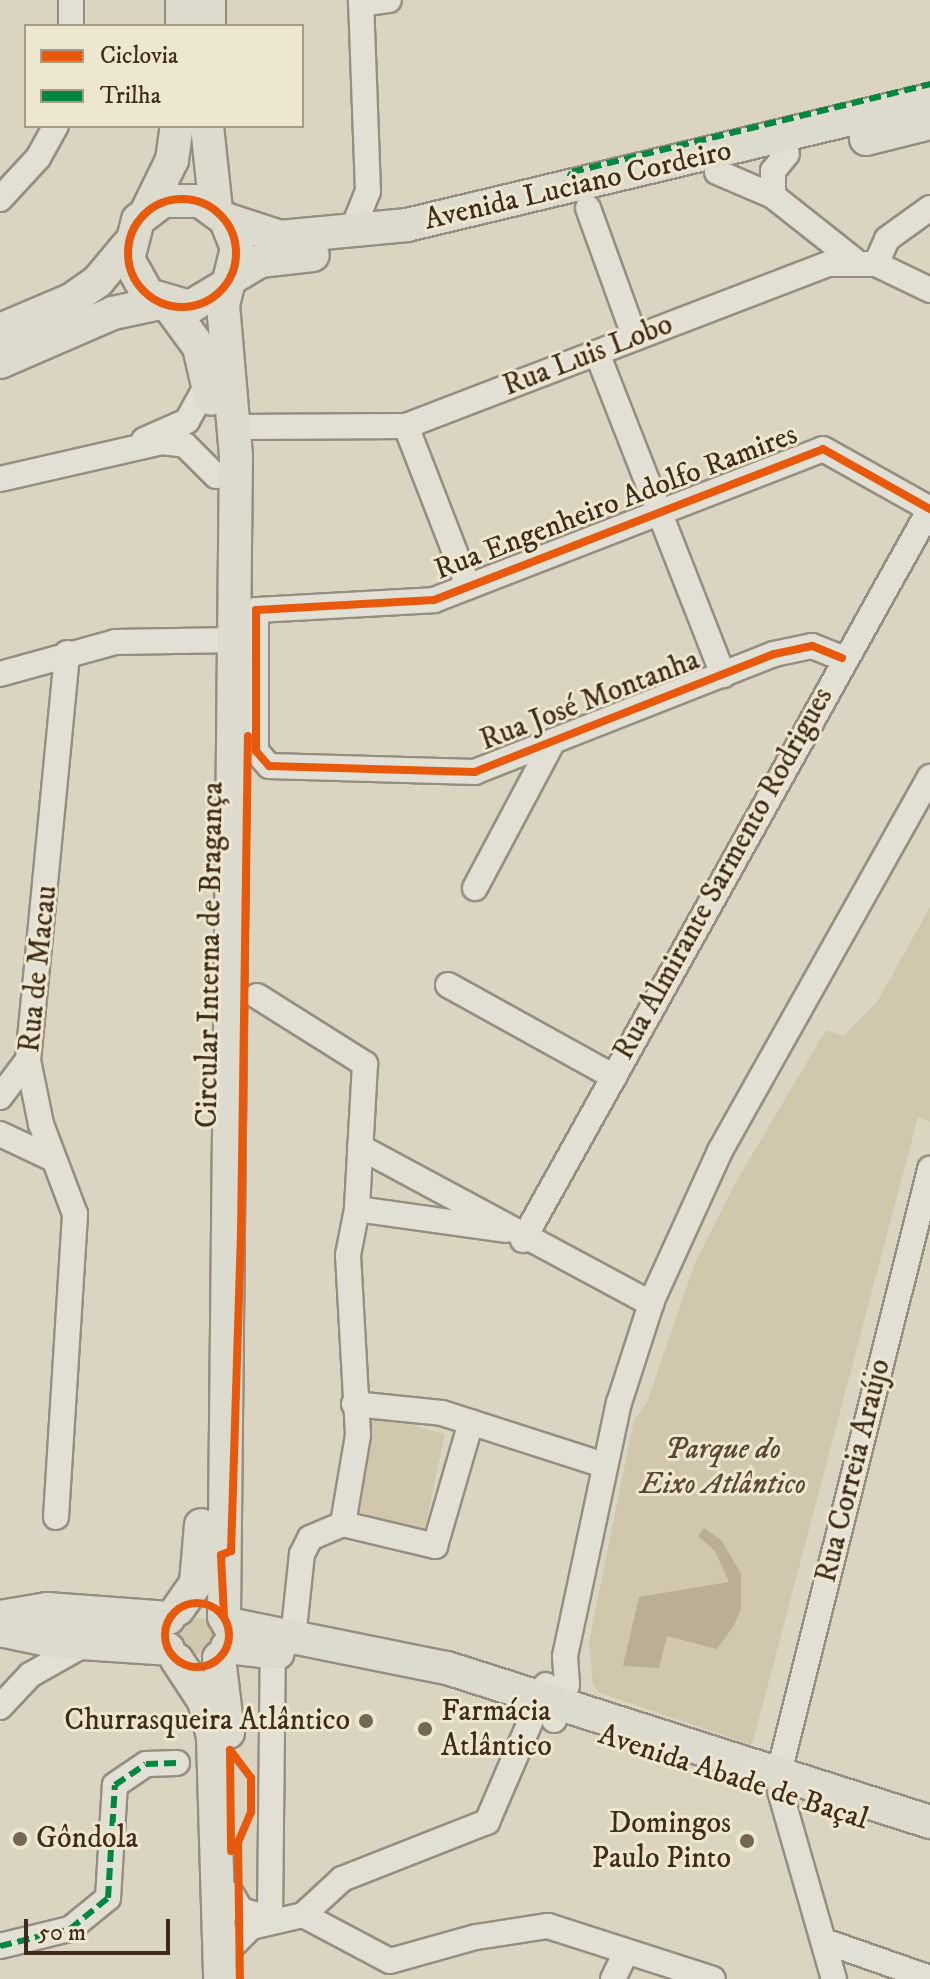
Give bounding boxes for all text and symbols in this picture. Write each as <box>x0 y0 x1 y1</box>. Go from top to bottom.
legend <box>24 24 304 128</box>
text: Ciclovia <box>100 41 178 71</box>
text: Trilha <box>100 81 161 111</box>
street label: Avenida Luciano Cordeiro <box>421 133 735 239</box>
street label: Rua Luis Lobo <box>498 307 678 405</box>
street label: Rua Engenheiro Adolfo Ramires <box>429 417 803 589</box>
street label: Rua José Montanha <box>475 643 705 759</box>
street label: Rua Almirante Sarmento Rodrigues <box>606 681 842 1067</box>
street label: Circular Interna de Bragança <box>190 782 232 1128</box>
street label: Rua de Macau <box>12 884 66 1054</box>
street label: Rua Correia Araújo <box>809 1356 899 1586</box>
park label: Parque do Eixo Atlântico <box>640 1432 806 1502</box>
place label: Farmácia Atlântico <box>441 1694 552 1764</box>
place label: Churrasqueira Atlântico <box>64 1703 350 1739</box>
marker: Churrasqueira Atlântico <box>357 1712 375 1730</box>
street label: Avenida Abade de Baçal <box>594 1717 872 1839</box>
marker: Farmácia Atlântico <box>416 1720 434 1738</box>
place label: Domingos Paulo Pinto <box>592 1806 731 1876</box>
place label: Gôndola <box>36 1821 138 1857</box>
marker: Gôndola <box>11 1830 29 1848</box>
marker: Domingos Paulo Pinto <box>738 1832 756 1850</box>
scale bar <box>28 1903 174 1953</box>
text: 50 m <box>38 1918 86 1948</box>

